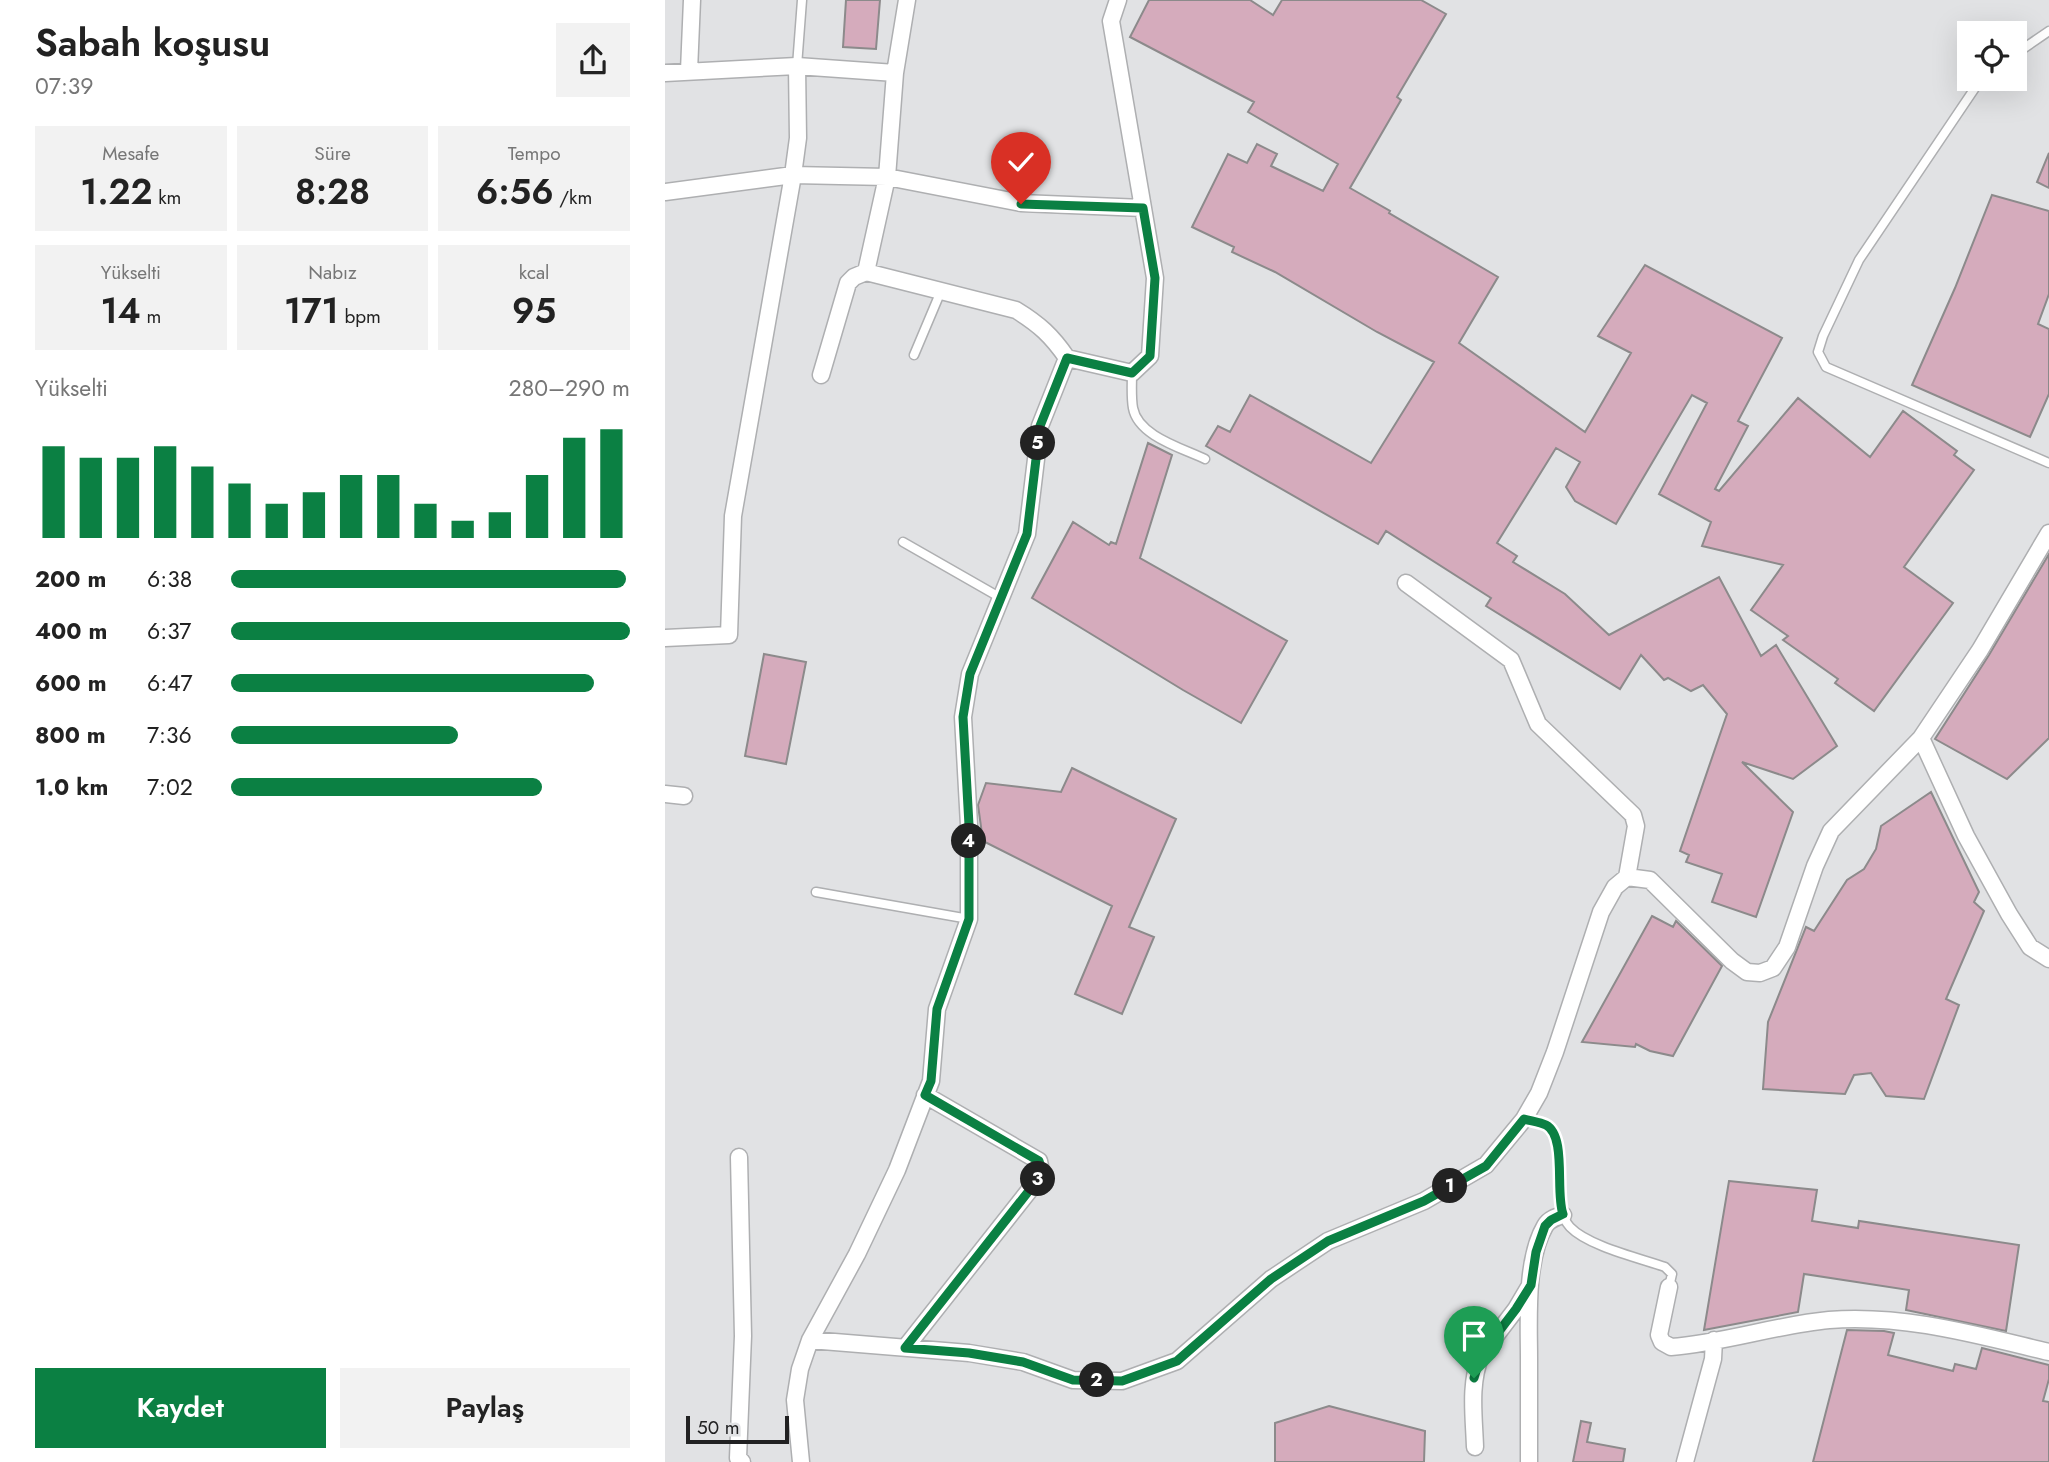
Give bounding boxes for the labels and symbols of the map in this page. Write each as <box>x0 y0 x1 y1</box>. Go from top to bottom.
pin <box>991 132 1051 204</box>
pin: 5 <box>1021 426 1055 460</box>
pin: 4 <box>951 824 987 858</box>
pin: 3 <box>1021 1162 1055 1196</box>
pin: 1 <box>1433 1168 1467 1204</box>
pin <box>1444 1306 1504 1378</box>
pin: 2 <box>1079 1362 1115 1398</box>
scale bar <box>686 1413 789 1445</box>

